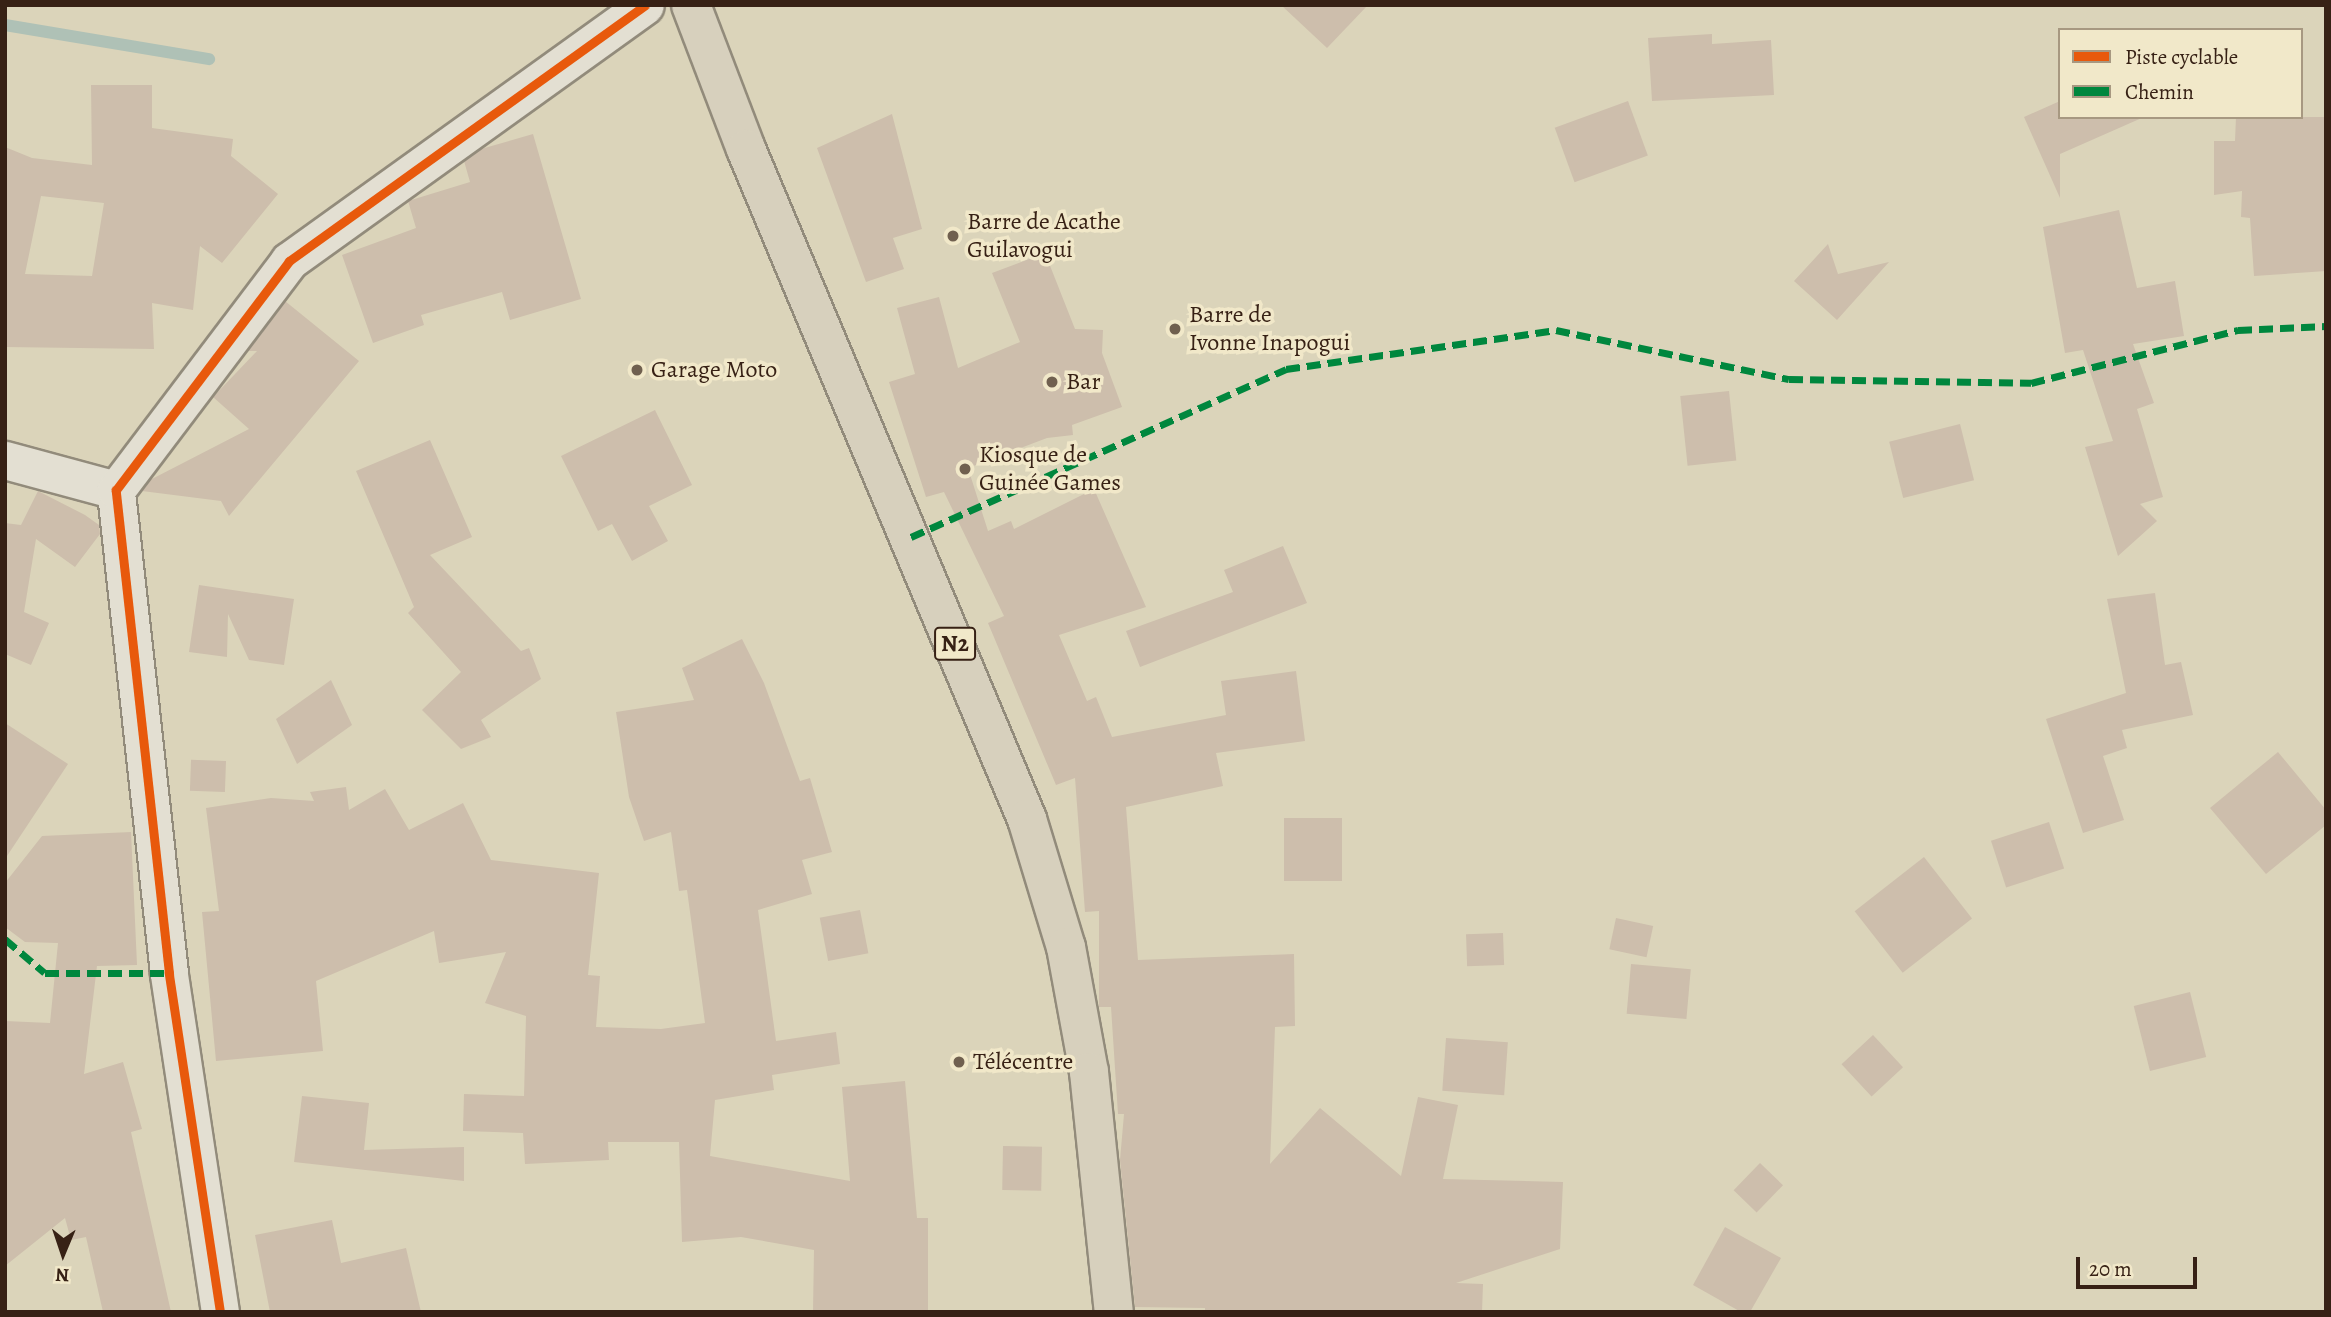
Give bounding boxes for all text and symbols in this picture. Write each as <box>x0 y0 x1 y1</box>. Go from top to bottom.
legend <box>2058 28 2303 119</box>
text: Piste cyclable <box>2125 43 2238 71</box>
text: Chemin <box>2125 78 2194 106</box>
place label: Barre de Acathe Guilavogui <box>967 208 1121 264</box>
marker: Barre de Acathe Guilavogui <box>945 228 961 244</box>
place label: Barre de Ivonne Inapogui <box>1189 301 1350 357</box>
marker: Barre de Ivonne Inapogui <box>1167 321 1183 337</box>
place label: Garage Moto <box>651 356 777 384</box>
marker: Garage Moto <box>629 362 645 378</box>
place label: Bar <box>1066 368 1101 396</box>
marker: Bar <box>1044 374 1060 390</box>
place label: Kiosque de Guinée Games <box>979 441 1121 497</box>
marker: Kiosque de Guinée Games <box>957 461 973 477</box>
road number: N2 <box>934 624 976 664</box>
place label: Télécentre <box>973 1048 1073 1076</box>
marker: Télécentre <box>951 1054 967 1070</box>
north arrow <box>28 1219 98 1289</box>
scale bar <box>2079 1244 2200 1288</box>
text: 20 m <box>2089 1255 2132 1283</box>
text: N <box>55 1262 70 1288</box>

